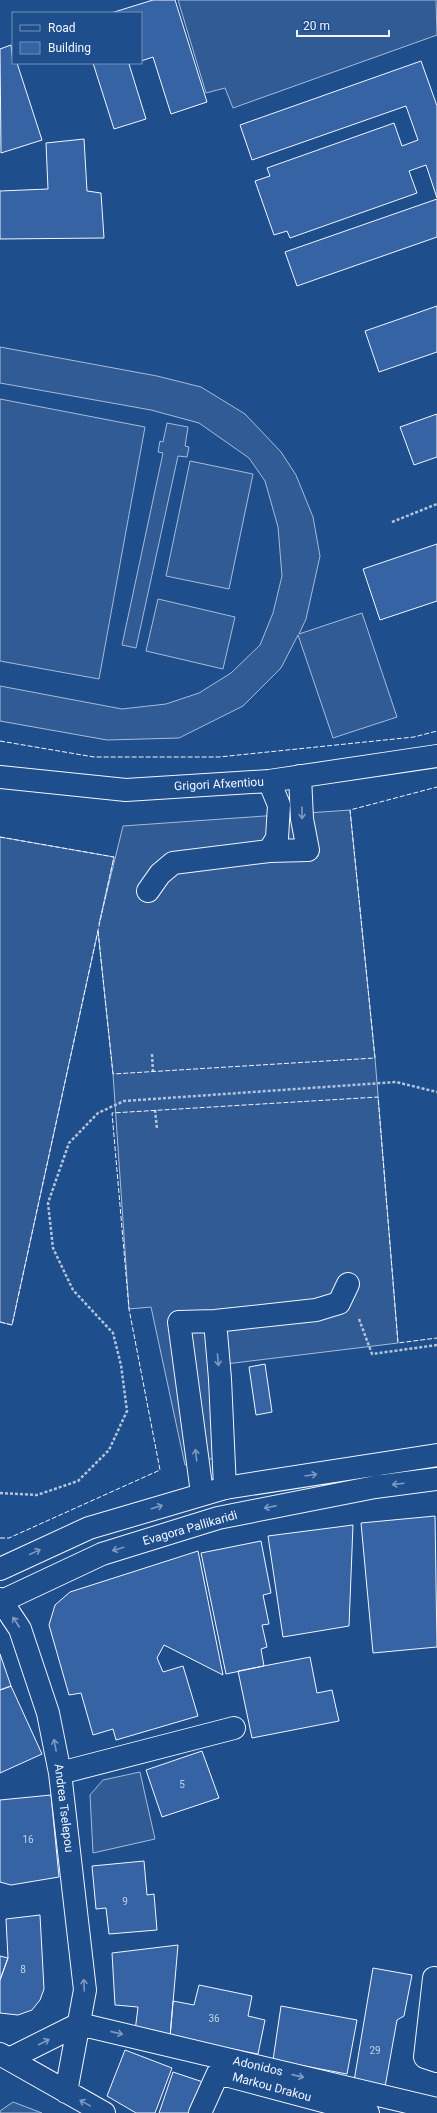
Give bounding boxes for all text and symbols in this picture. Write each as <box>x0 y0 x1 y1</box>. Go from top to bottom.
legend <box>12 12 142 64</box>
scale bar <box>297 12 389 38</box>
text: 20 m <box>303 19 330 33</box>
text: Road <box>48 21 76 35</box>
text: Building <box>48 41 91 55</box>
street label: Grigori Afxentiou <box>174 775 264 793</box>
one-way arrow <box>299 806 306 819</box>
one-way arrow <box>215 1353 222 1366</box>
one-way arrow <box>192 1449 199 1462</box>
one-way arrow <box>304 1470 317 1478</box>
one-way arrow <box>392 1480 405 1488</box>
one-way arrow <box>150 1503 163 1510</box>
one-way arrow <box>264 1504 277 1512</box>
street label: Evagora Pallikaridi <box>141 1508 239 1548</box>
one-way arrow <box>112 1546 125 1553</box>
one-way arrow <box>29 1548 41 1555</box>
one-way arrow <box>12 1617 20 1628</box>
one-way arrow <box>50 1739 58 1752</box>
street label: Andrea Tselepou <box>52 1763 76 1853</box>
house number: 5 <box>179 1779 185 1790</box>
house number: 16 <box>22 1834 34 1845</box>
house number: 9 <box>122 1896 128 1907</box>
house number: 8 <box>20 1964 26 1975</box>
one-way arrow <box>80 1979 87 1992</box>
house number: 36 <box>208 2013 220 2024</box>
one-way arrow <box>110 2030 123 2037</box>
one-way arrow <box>38 2038 50 2045</box>
house number: 29 <box>369 2045 381 2056</box>
street label: Adonidos <box>232 2053 284 2079</box>
street label: Markou Drakou <box>231 2070 313 2104</box>
one-way arrow <box>291 2072 304 2080</box>
one-way arrow <box>79 2098 91 2106</box>

